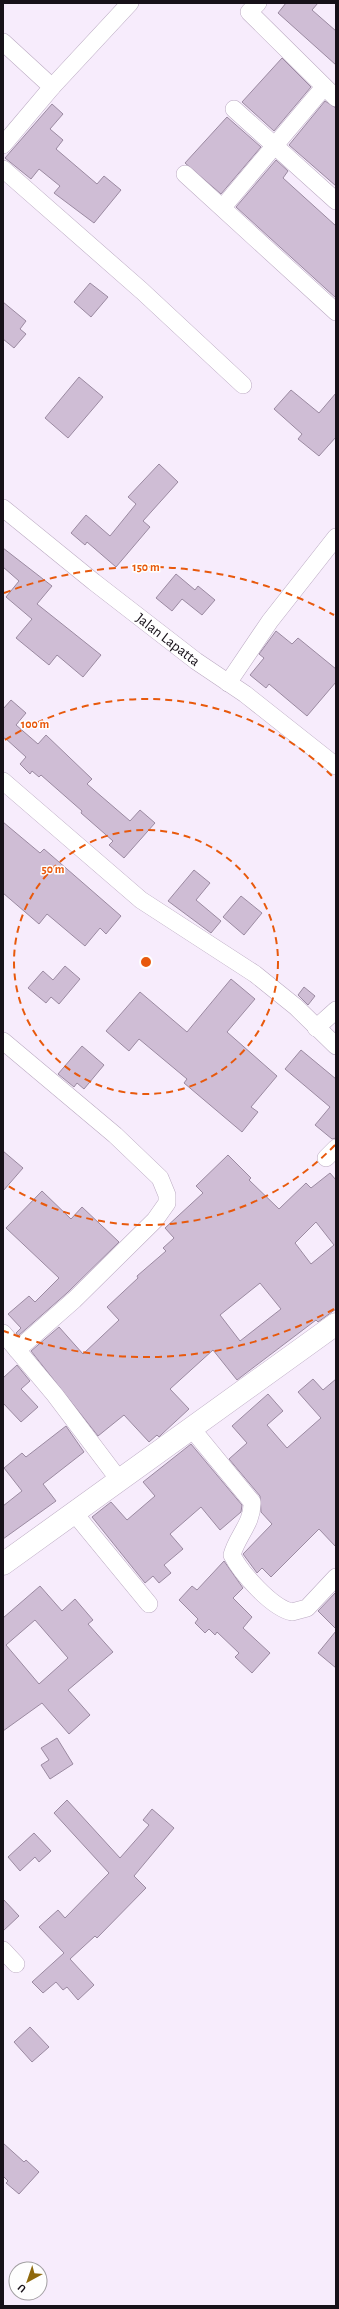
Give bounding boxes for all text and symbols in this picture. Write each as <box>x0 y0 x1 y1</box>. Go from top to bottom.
text: 150 m <box>132 561 160 573</box>
street label: Jalan Lapatta <box>133 610 203 669</box>
text: 100 m <box>21 718 49 730</box>
text: 50 m <box>42 863 65 875</box>
centre of rings <box>139 955 153 969</box>
north arrow <box>8 2261 48 2301</box>
text: U <box>16 2282 28 2295</box>

